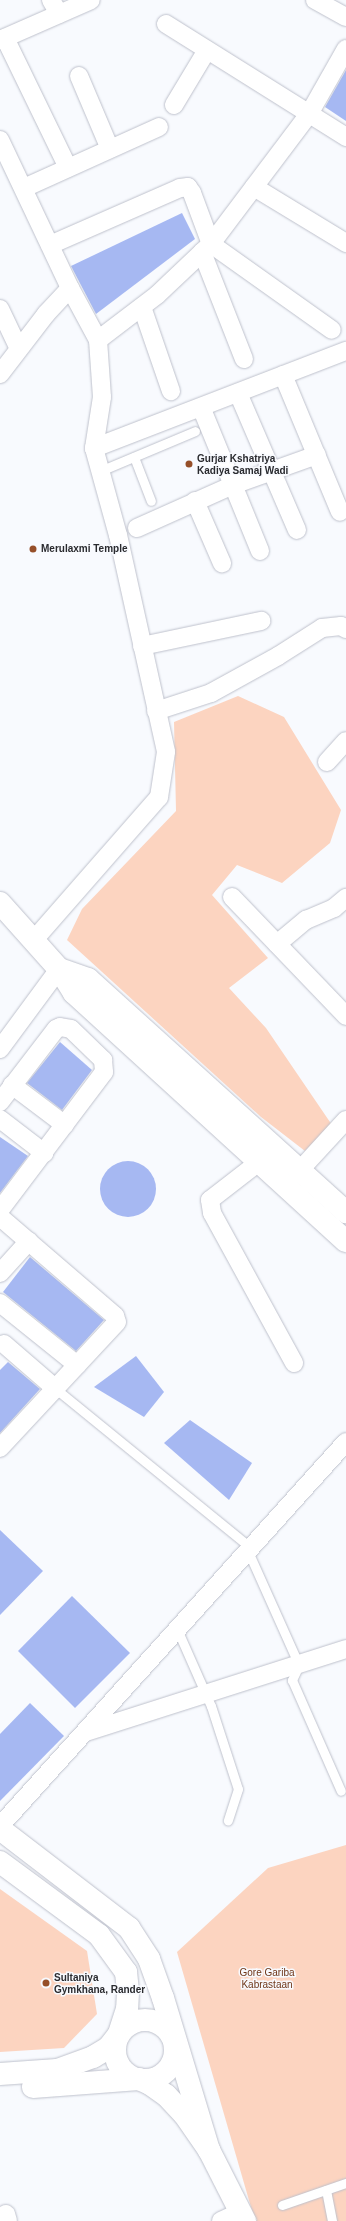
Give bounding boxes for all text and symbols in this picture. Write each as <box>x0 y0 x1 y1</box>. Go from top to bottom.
place label: Gurjar Kshatriya Kadiya Samaj Wadi <box>197 452 288 476</box>
marker: Gurjar Kshatriya Kadiya Samaj Wadi <box>184 459 194 469</box>
place label: Merulaxmi Temple <box>41 543 128 555</box>
marker: Merulaxmi Temple <box>28 544 38 554</box>
park label: Gore Gariba Kabrastaan <box>239 1966 295 1990</box>
place label: Sultaniya Gymkhana, Rander <box>54 1971 145 1994</box>
marker: Sultaniya Gymkhana, Rander <box>41 1978 51 1988</box>

